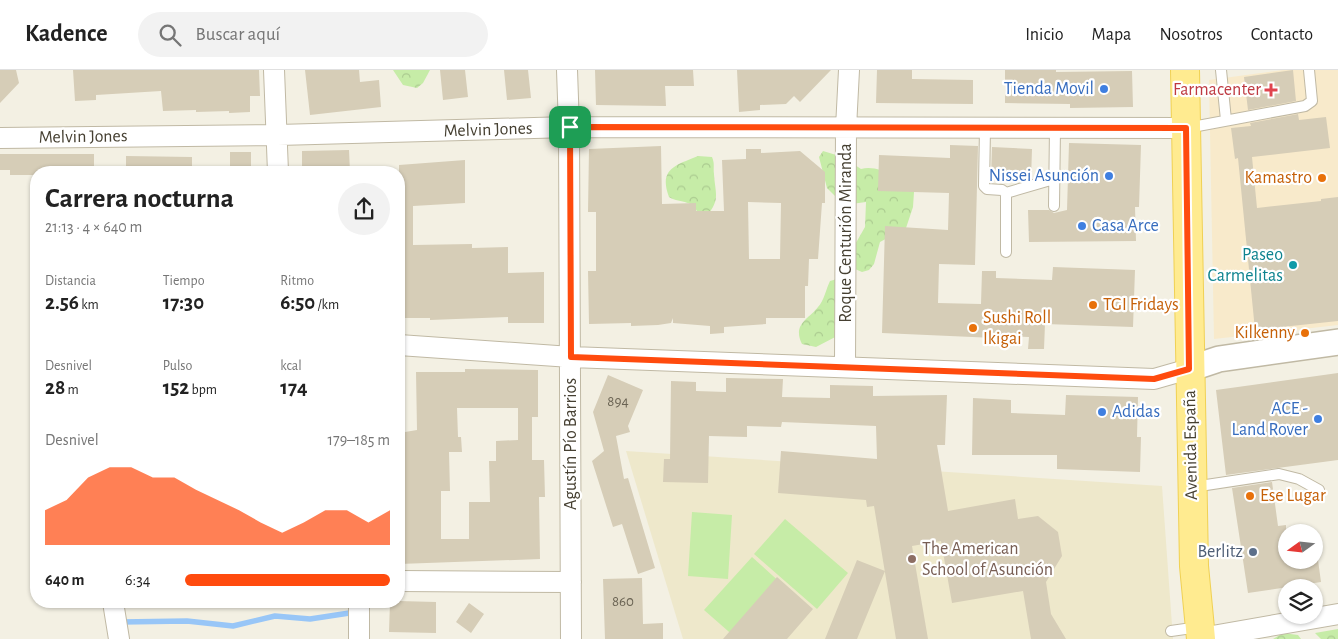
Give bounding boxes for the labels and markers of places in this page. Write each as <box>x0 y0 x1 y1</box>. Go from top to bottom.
place label: Tienda Movil <box>1004 80 1094 98</box>
place label: Farmacenter <box>1173 81 1261 99</box>
marker: Tienda Movil <box>1098 83 1110 95</box>
marker: Farmacenter <box>1265 84 1277 96</box>
pin <box>549 106 591 148</box>
place label: Nissei Asunción <box>989 167 1099 185</box>
place label: Kamastro <box>1244 169 1312 187</box>
marker: Nissei Asunción <box>1103 170 1115 182</box>
marker: Kamastro <box>1316 172 1328 184</box>
place label: Casa Arce <box>1092 217 1159 235</box>
marker: Casa Arce <box>1076 220 1088 232</box>
place label: Paseo Carmelitas <box>1207 246 1283 285</box>
marker: Paseo Carmelitas <box>1287 259 1299 271</box>
place label: TGI Fridays <box>1103 296 1179 314</box>
marker: TGI Fridays <box>1087 299 1099 311</box>
place label: Sushi Roll Ikigai <box>983 309 1051 348</box>
marker: Sushi Roll Ikigai <box>967 322 979 334</box>
place label: Kilkenny <box>1234 324 1295 342</box>
marker: Kilkenny <box>1299 327 1311 339</box>
place label: ACE - Land Rover <box>1231 400 1308 439</box>
place label: Adidas <box>1112 403 1160 421</box>
marker: Adidas <box>1096 406 1108 418</box>
marker: ACE - Land Rover <box>1312 413 1324 425</box>
place label: Ese Lugar <box>1260 487 1326 505</box>
marker: Ese Lugar <box>1244 490 1256 502</box>
place label: The American School of Asunción <box>922 540 1053 579</box>
place label: Berlitz <box>1197 543 1243 561</box>
marker: Berlitz <box>1247 546 1259 558</box>
marker: The American School of Asunción <box>906 553 918 565</box>

